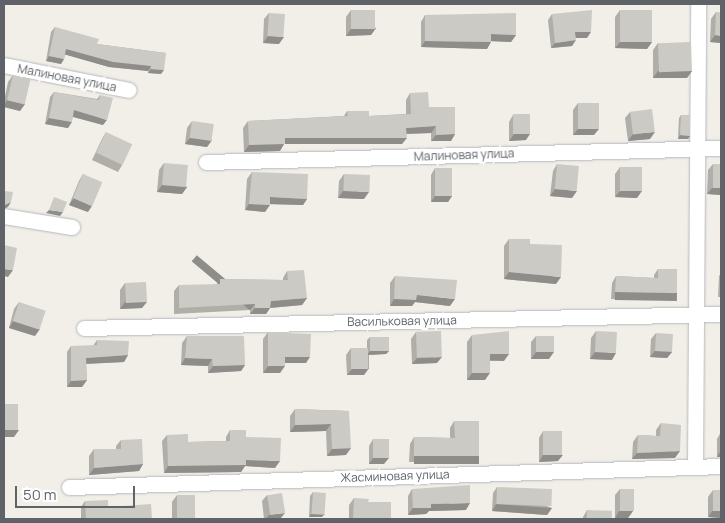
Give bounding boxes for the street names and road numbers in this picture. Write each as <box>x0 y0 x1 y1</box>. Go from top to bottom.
street label: Малиновая улица <box>16 61 118 95</box>
street label: Малиновая улица <box>413 146 515 164</box>
street label: Васильковая улица <box>347 313 457 329</box>
street label: Жасминовая улица <box>340 467 450 485</box>

